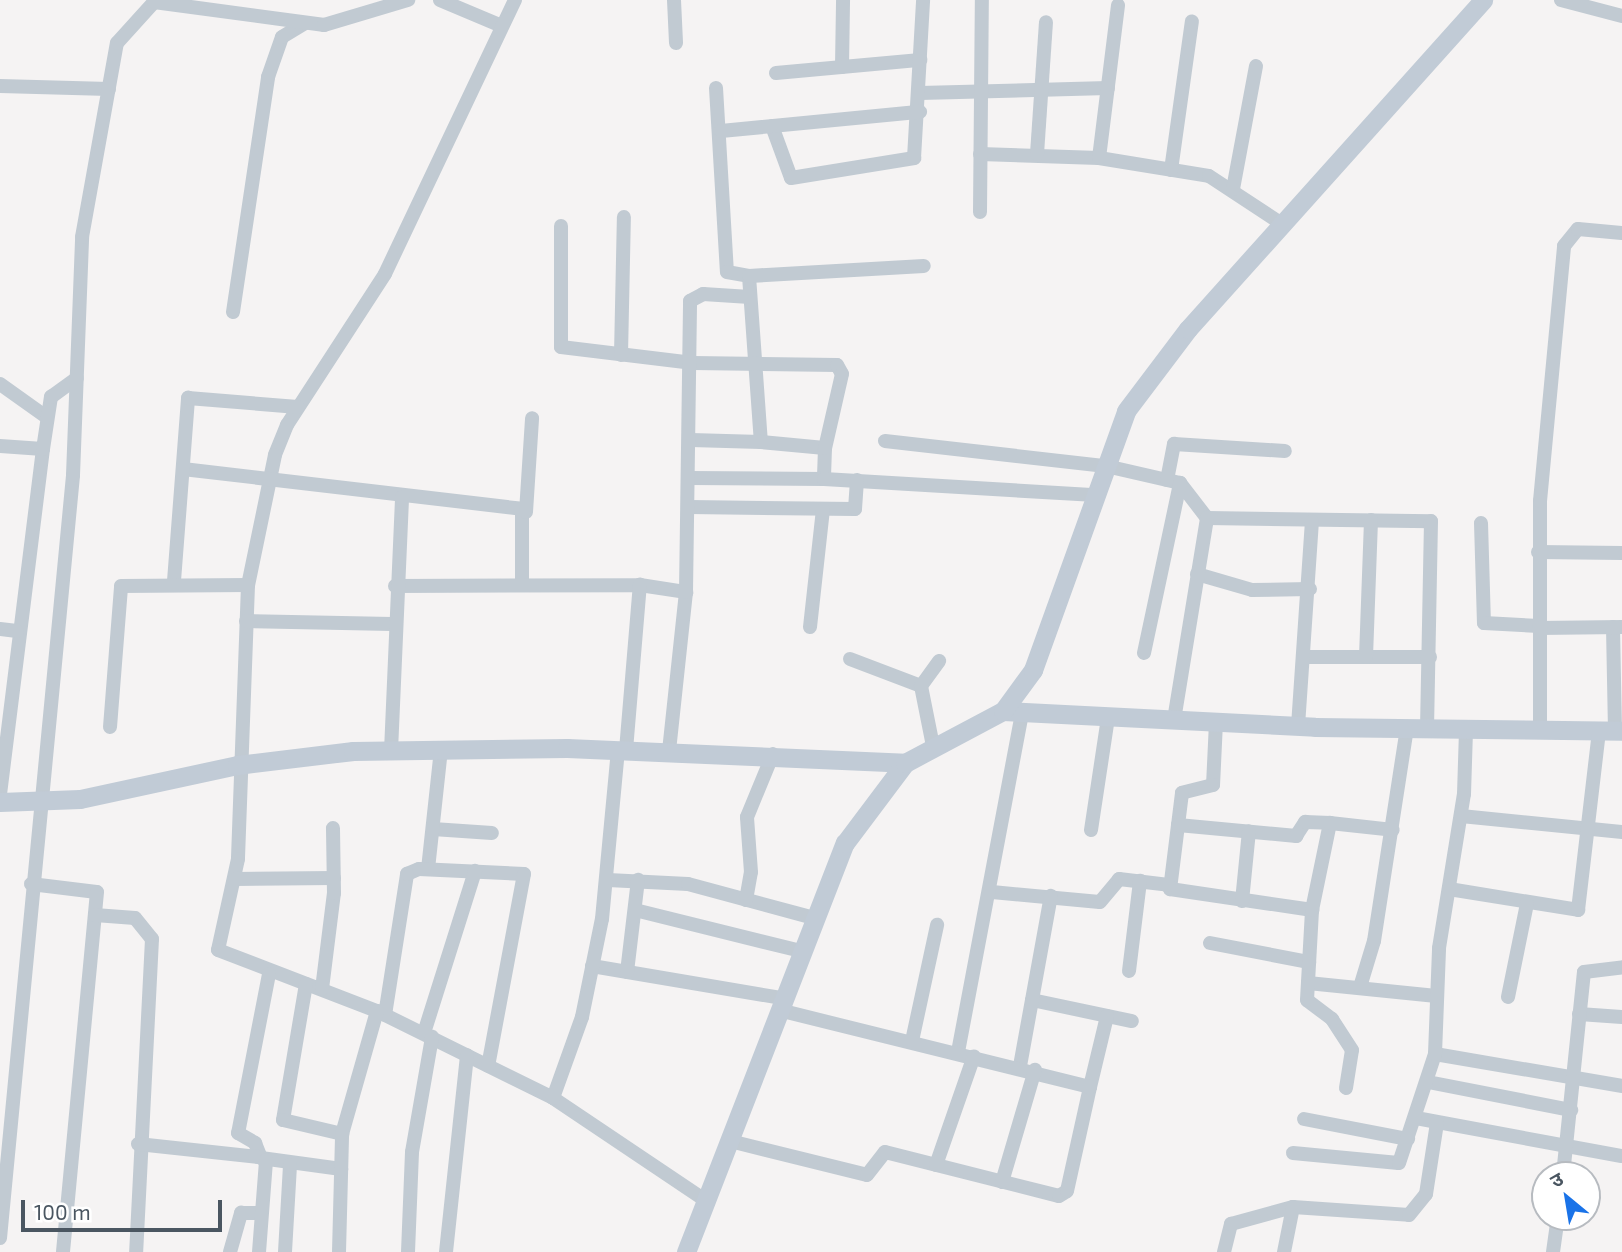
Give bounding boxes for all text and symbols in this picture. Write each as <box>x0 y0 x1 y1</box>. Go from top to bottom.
north arrow <box>1531 1161 1601 1231</box>
text: उ <box>1546 1166 1567 1192</box>
scale bar <box>24 1186 226 1230</box>
text: 100 m <box>34 1199 91 1224</box>

